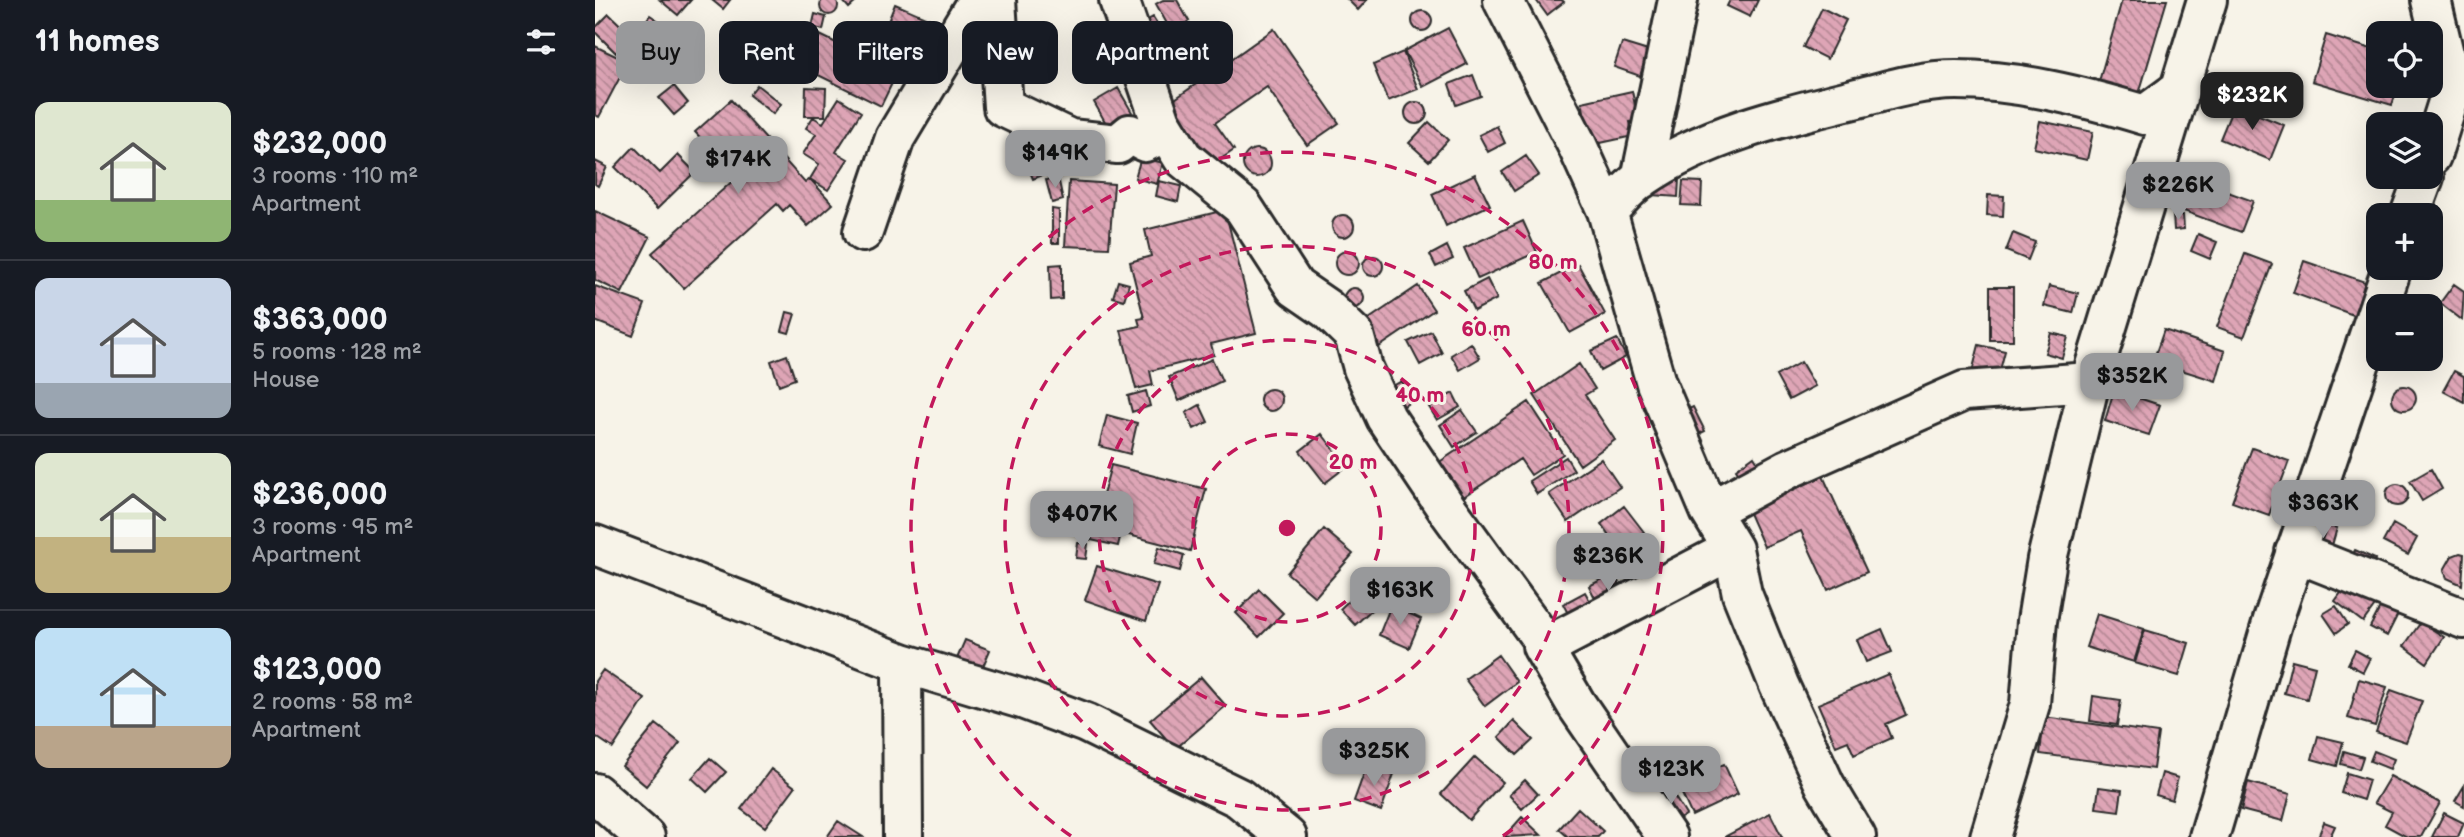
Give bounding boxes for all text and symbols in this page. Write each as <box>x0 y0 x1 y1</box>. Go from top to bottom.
chip: Buy <box>616 21 705 84</box>
chip: Rent <box>719 21 819 84</box>
chip: Filters <box>833 21 948 84</box>
chip: New <box>962 21 1058 84</box>
chip: Apartment <box>1072 21 1233 84</box>
map controls <box>2366 21 2443 371</box>
button: locate <box>2366 21 2443 98</box>
icon: filters <box>522 23 560 61</box>
text: 11 homes <box>35 24 159 60</box>
pin: $232K <box>2203 72 2301 132</box>
text: $232K <box>2216 81 2288 109</box>
button: layers <box>2366 112 2443 189</box>
text: $232,000 <box>252 126 387 162</box>
icon: home <box>91 130 175 214</box>
pin: $149K <box>1006 130 1104 190</box>
pin: $174K <box>689 136 787 196</box>
text: $149K <box>1021 139 1089 167</box>
text: $174K <box>705 145 771 173</box>
text: 3 rooms · 110 m² <box>252 162 418 190</box>
pin: $226K <box>2129 162 2227 222</box>
text: $226K <box>2142 171 2214 199</box>
text: Apartment <box>252 190 361 218</box>
button: + <box>2366 203 2443 280</box>
text: 80 m <box>1528 250 1578 275</box>
button: − <box>2366 294 2443 371</box>
text: $363,000 <box>252 302 388 338</box>
icon: home <box>91 306 175 390</box>
text: 60 m <box>1461 317 1511 342</box>
text: 5 rooms · 128 m² <box>252 338 422 366</box>
pin: $352K <box>2083 354 2181 413</box>
text: $352K <box>2096 362 2168 390</box>
text: House <box>252 366 319 394</box>
text: 40 m <box>1395 383 1445 408</box>
text: 20 m <box>1329 450 1377 475</box>
text: $236,000 <box>252 477 387 513</box>
pin: $363K <box>2274 480 2372 540</box>
icon: home <box>91 481 175 565</box>
text: $363K <box>2287 489 2359 517</box>
pin: $407K <box>1033 491 1131 551</box>
text: $407K <box>1046 500 1118 528</box>
text: 3 rooms · 95 m² <box>252 513 413 541</box>
centre of rings <box>1275 516 1299 540</box>
pin: $236K <box>1559 534 1657 593</box>
text: Apartment <box>252 541 361 569</box>
text: $236K <box>1572 542 1644 570</box>
pin: $163K <box>1351 568 1449 627</box>
text: $163K <box>1366 576 1434 604</box>
text: $123,000 <box>252 652 382 688</box>
icon: home <box>91 656 175 740</box>
text: 2 rooms · 58 m² <box>252 688 413 716</box>
text: Apartment <box>252 716 361 744</box>
pin: $325K <box>1325 728 1423 788</box>
text: $325K <box>1338 737 1410 765</box>
pin: $123K <box>1622 746 1720 806</box>
text: $123K <box>1637 755 1705 783</box>

